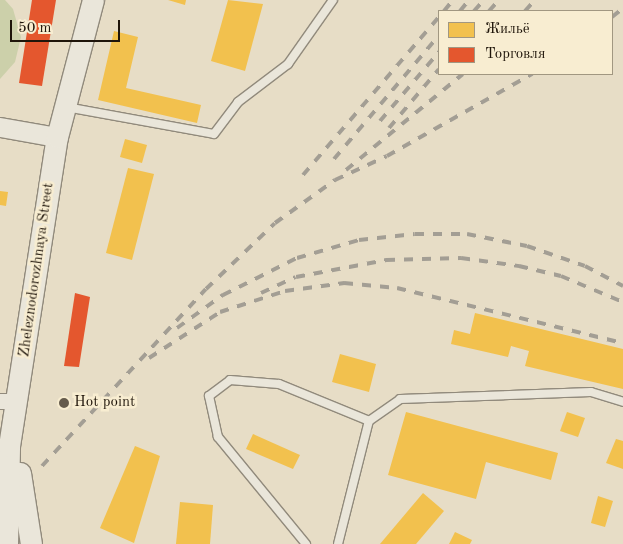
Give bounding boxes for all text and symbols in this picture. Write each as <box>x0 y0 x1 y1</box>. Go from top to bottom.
scale bar <box>12 10 122 42</box>
legend <box>438 10 613 75</box>
text: 50 m <box>18 21 52 36</box>
text: Жильё <box>485 22 530 37</box>
text: Торговля <box>485 47 546 62</box>
street label: Zheleznodorozhnaya Street <box>16 182 58 358</box>
place label: Hot point <box>74 394 135 412</box>
marker: Hot point <box>58 397 70 409</box>

